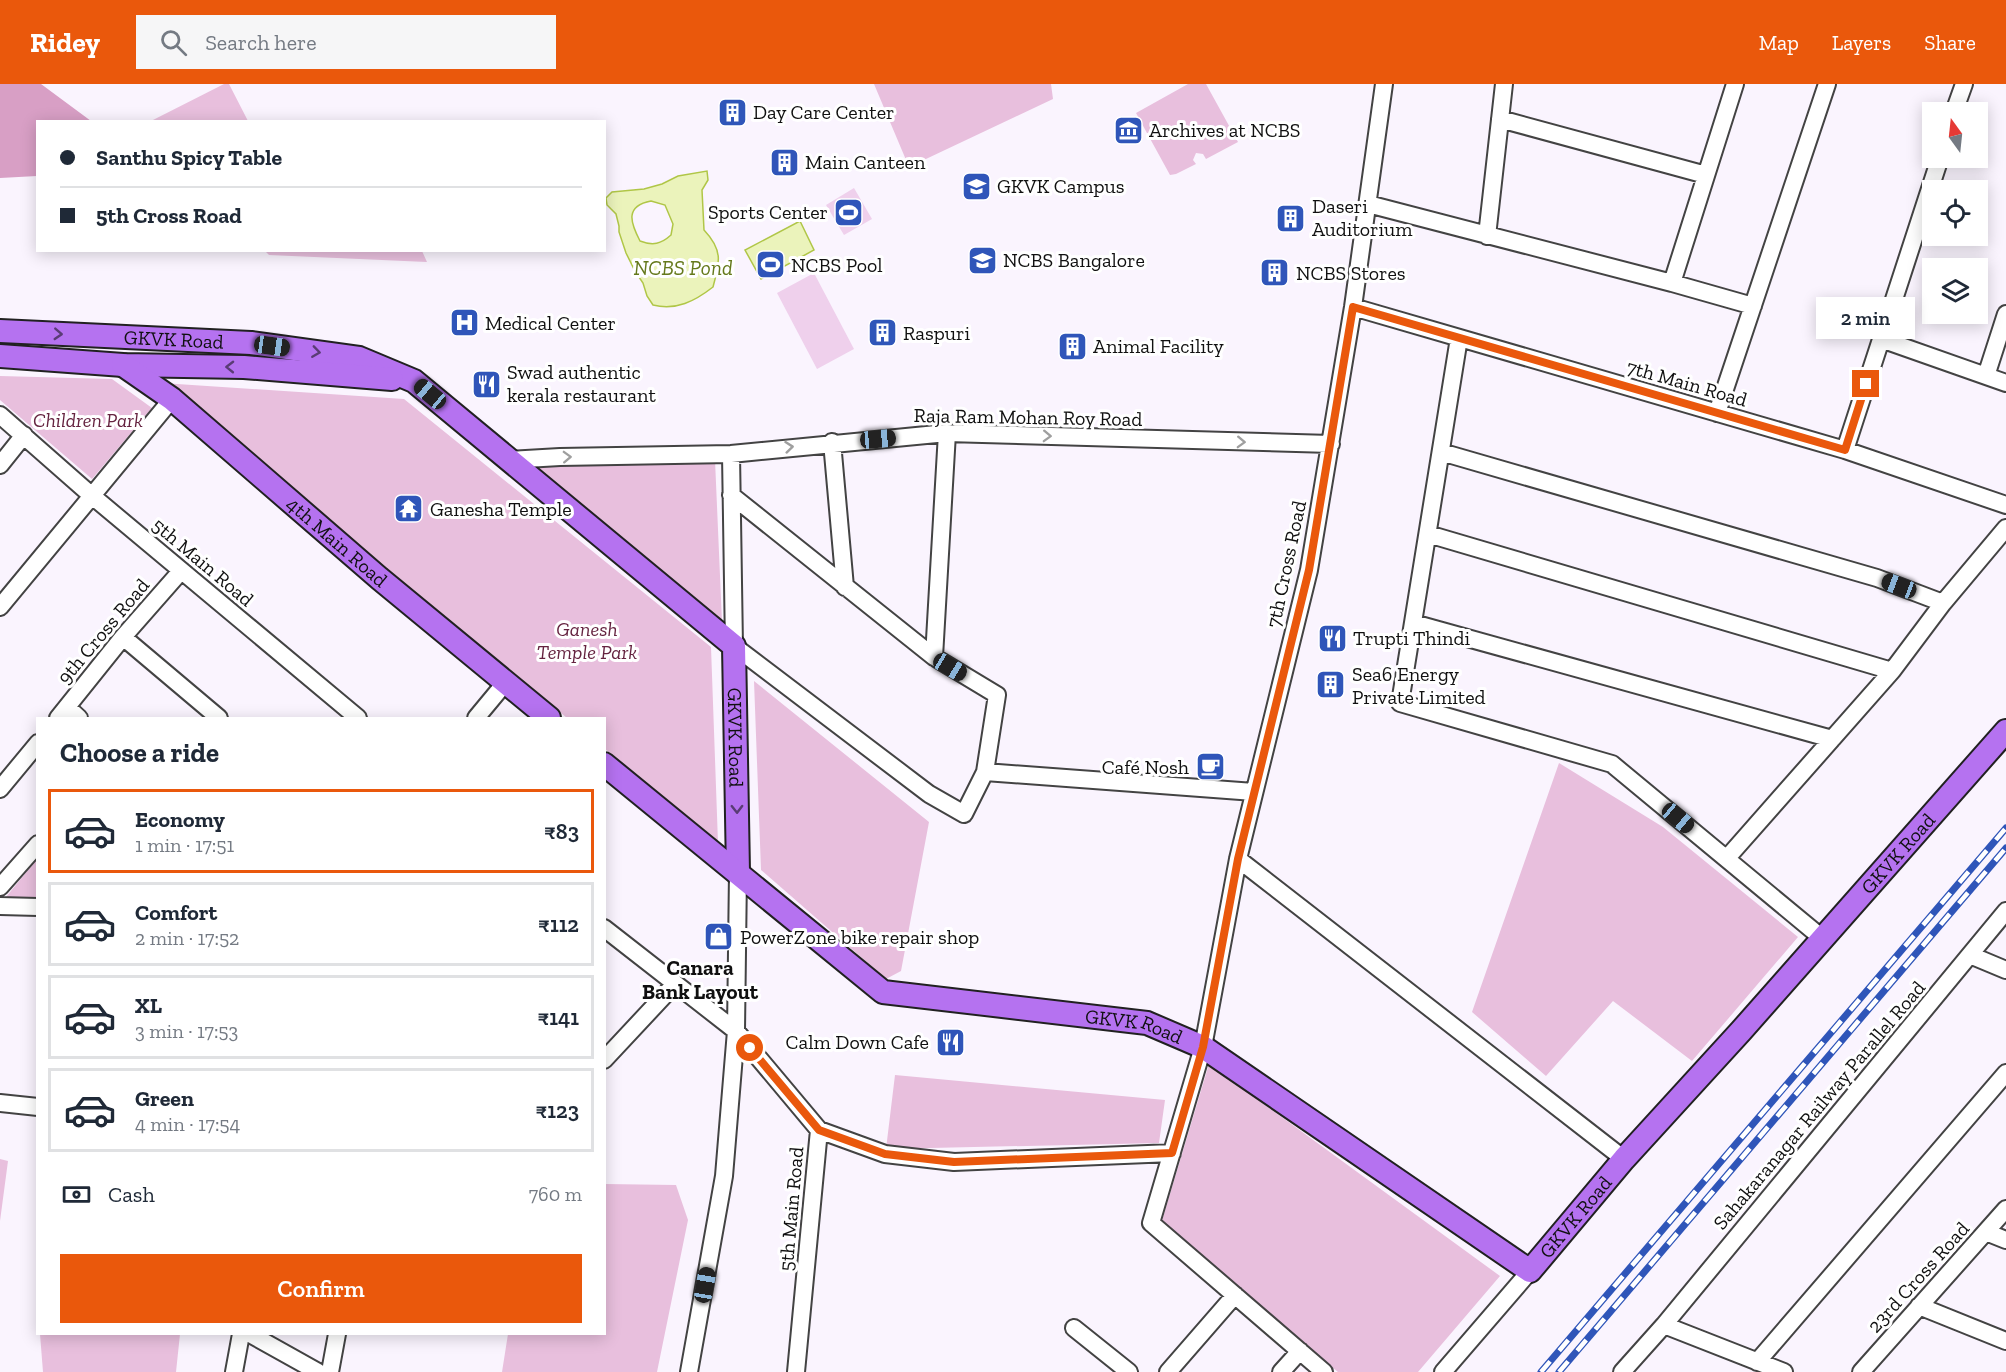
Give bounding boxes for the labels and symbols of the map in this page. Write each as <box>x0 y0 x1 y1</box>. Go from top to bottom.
building icon: Day Care Center <box>716 96 748 128</box>
place label: Day Care Center <box>753 100 894 124</box>
north arrow <box>1922 102 1988 168</box>
museum icon: Archives at NCBS <box>1112 114 1144 146</box>
place label: Archives at NCBS <box>1149 118 1300 142</box>
building icon: Main Canteen <box>768 146 800 178</box>
place label: Main Canteen <box>805 150 926 174</box>
school or university icon: GKVK Campus <box>960 170 992 202</box>
place label: GKVK Campus <box>997 174 1125 198</box>
place label: Daseri Auditorium <box>1312 194 1413 241</box>
sports icon: Sports Center <box>833 196 865 228</box>
place label: Sports Center <box>708 200 828 224</box>
building icon: Daseri Auditorium <box>1275 202 1307 234</box>
school or university icon: NCBS Bangalore <box>966 244 998 276</box>
place label: NCBS Bangalore <box>1003 248 1145 272</box>
sports icon: NCBS Pool <box>754 249 786 281</box>
place label: NCBS Pool <box>791 253 883 277</box>
water label: NCBS Pond <box>633 255 733 280</box>
building icon: NCBS Stores <box>1259 257 1291 289</box>
place label: NCBS Stores <box>1296 261 1406 285</box>
callout: 2 min <box>1816 297 1916 339</box>
hospital icon: Medical Center <box>448 307 480 339</box>
place label: Medical Center <box>485 311 616 335</box>
building icon: Raspuri <box>866 317 898 349</box>
place label: Raspuri <box>903 321 970 345</box>
street label: GKVK Road <box>123 325 224 354</box>
one-way arrow <box>54 327 63 340</box>
building icon: Animal Facility <box>1056 330 1088 362</box>
place label: Animal Facility <box>1093 334 1225 358</box>
car <box>253 335 291 357</box>
one-way arrow <box>311 345 320 358</box>
street label: 7th Main Road <box>1624 354 1750 412</box>
one-way arrow <box>226 360 235 373</box>
place label: Swad authentic kerala restaurant <box>507 360 656 407</box>
restaurant icon: Swad authentic kerala restaurant <box>470 368 502 400</box>
route end <box>1852 370 1879 397</box>
car <box>410 376 450 412</box>
street label: Raja Ram Mohan Roy Road <box>913 403 1143 431</box>
park label: Children Park <box>33 408 143 432</box>
car <box>859 428 897 450</box>
one-way arrow <box>1042 430 1051 442</box>
one-way arrow <box>1237 435 1246 448</box>
one-way arrow <box>785 441 794 454</box>
one-way arrow <box>562 451 571 463</box>
street label: 4th Main Road <box>282 492 392 592</box>
temple icon: Ganesha Temple <box>393 493 425 525</box>
place label: Ganesha Temple <box>430 497 572 521</box>
street label: 7th Cross Road <box>1261 498 1311 630</box>
street label: 5th Main Road <box>147 513 259 611</box>
car <box>1879 571 1919 601</box>
street label: 9th Cross Road <box>52 573 154 689</box>
park label: Ganesh Temple Park <box>537 617 637 664</box>
restaurant icon: Trupti Thindi <box>1316 622 1348 654</box>
place label: Trupti Thindi <box>1353 626 1471 650</box>
car <box>930 650 970 684</box>
place label: Sea6 Energy Private Limited <box>1352 662 1486 709</box>
building icon: Sea6 Energy Private Limited <box>1315 669 1347 701</box>
street label: GKVK Road <box>723 687 749 788</box>
cafe icon: Café Nosh <box>1194 751 1226 783</box>
place label: Café Nosh <box>1102 755 1190 779</box>
car <box>1658 800 1698 836</box>
one-way arrow <box>730 805 743 814</box>
street label: GKVK Road <box>1856 808 1940 899</box>
shop icon: PowerZone bike repair shop <box>703 921 735 953</box>
place label: PowerZone bike repair shop <box>740 925 979 949</box>
district label: Canara Bank Layout <box>642 955 759 1004</box>
street label: Sahakaranagar Railway Parallel Road <box>1708 976 1930 1234</box>
street label: GKVK Road <box>1084 1004 1186 1049</box>
restaurant icon: Calm Down Cafe <box>934 1026 966 1058</box>
place label: Calm Down Cafe <box>786 1030 929 1054</box>
route start <box>736 1034 763 1061</box>
street label: 5th Main Road <box>774 1146 808 1272</box>
street label: GKVK Road <box>1534 1171 1617 1263</box>
street label: 23rd Cross Road <box>1862 1217 1974 1337</box>
car <box>693 1266 717 1304</box>

